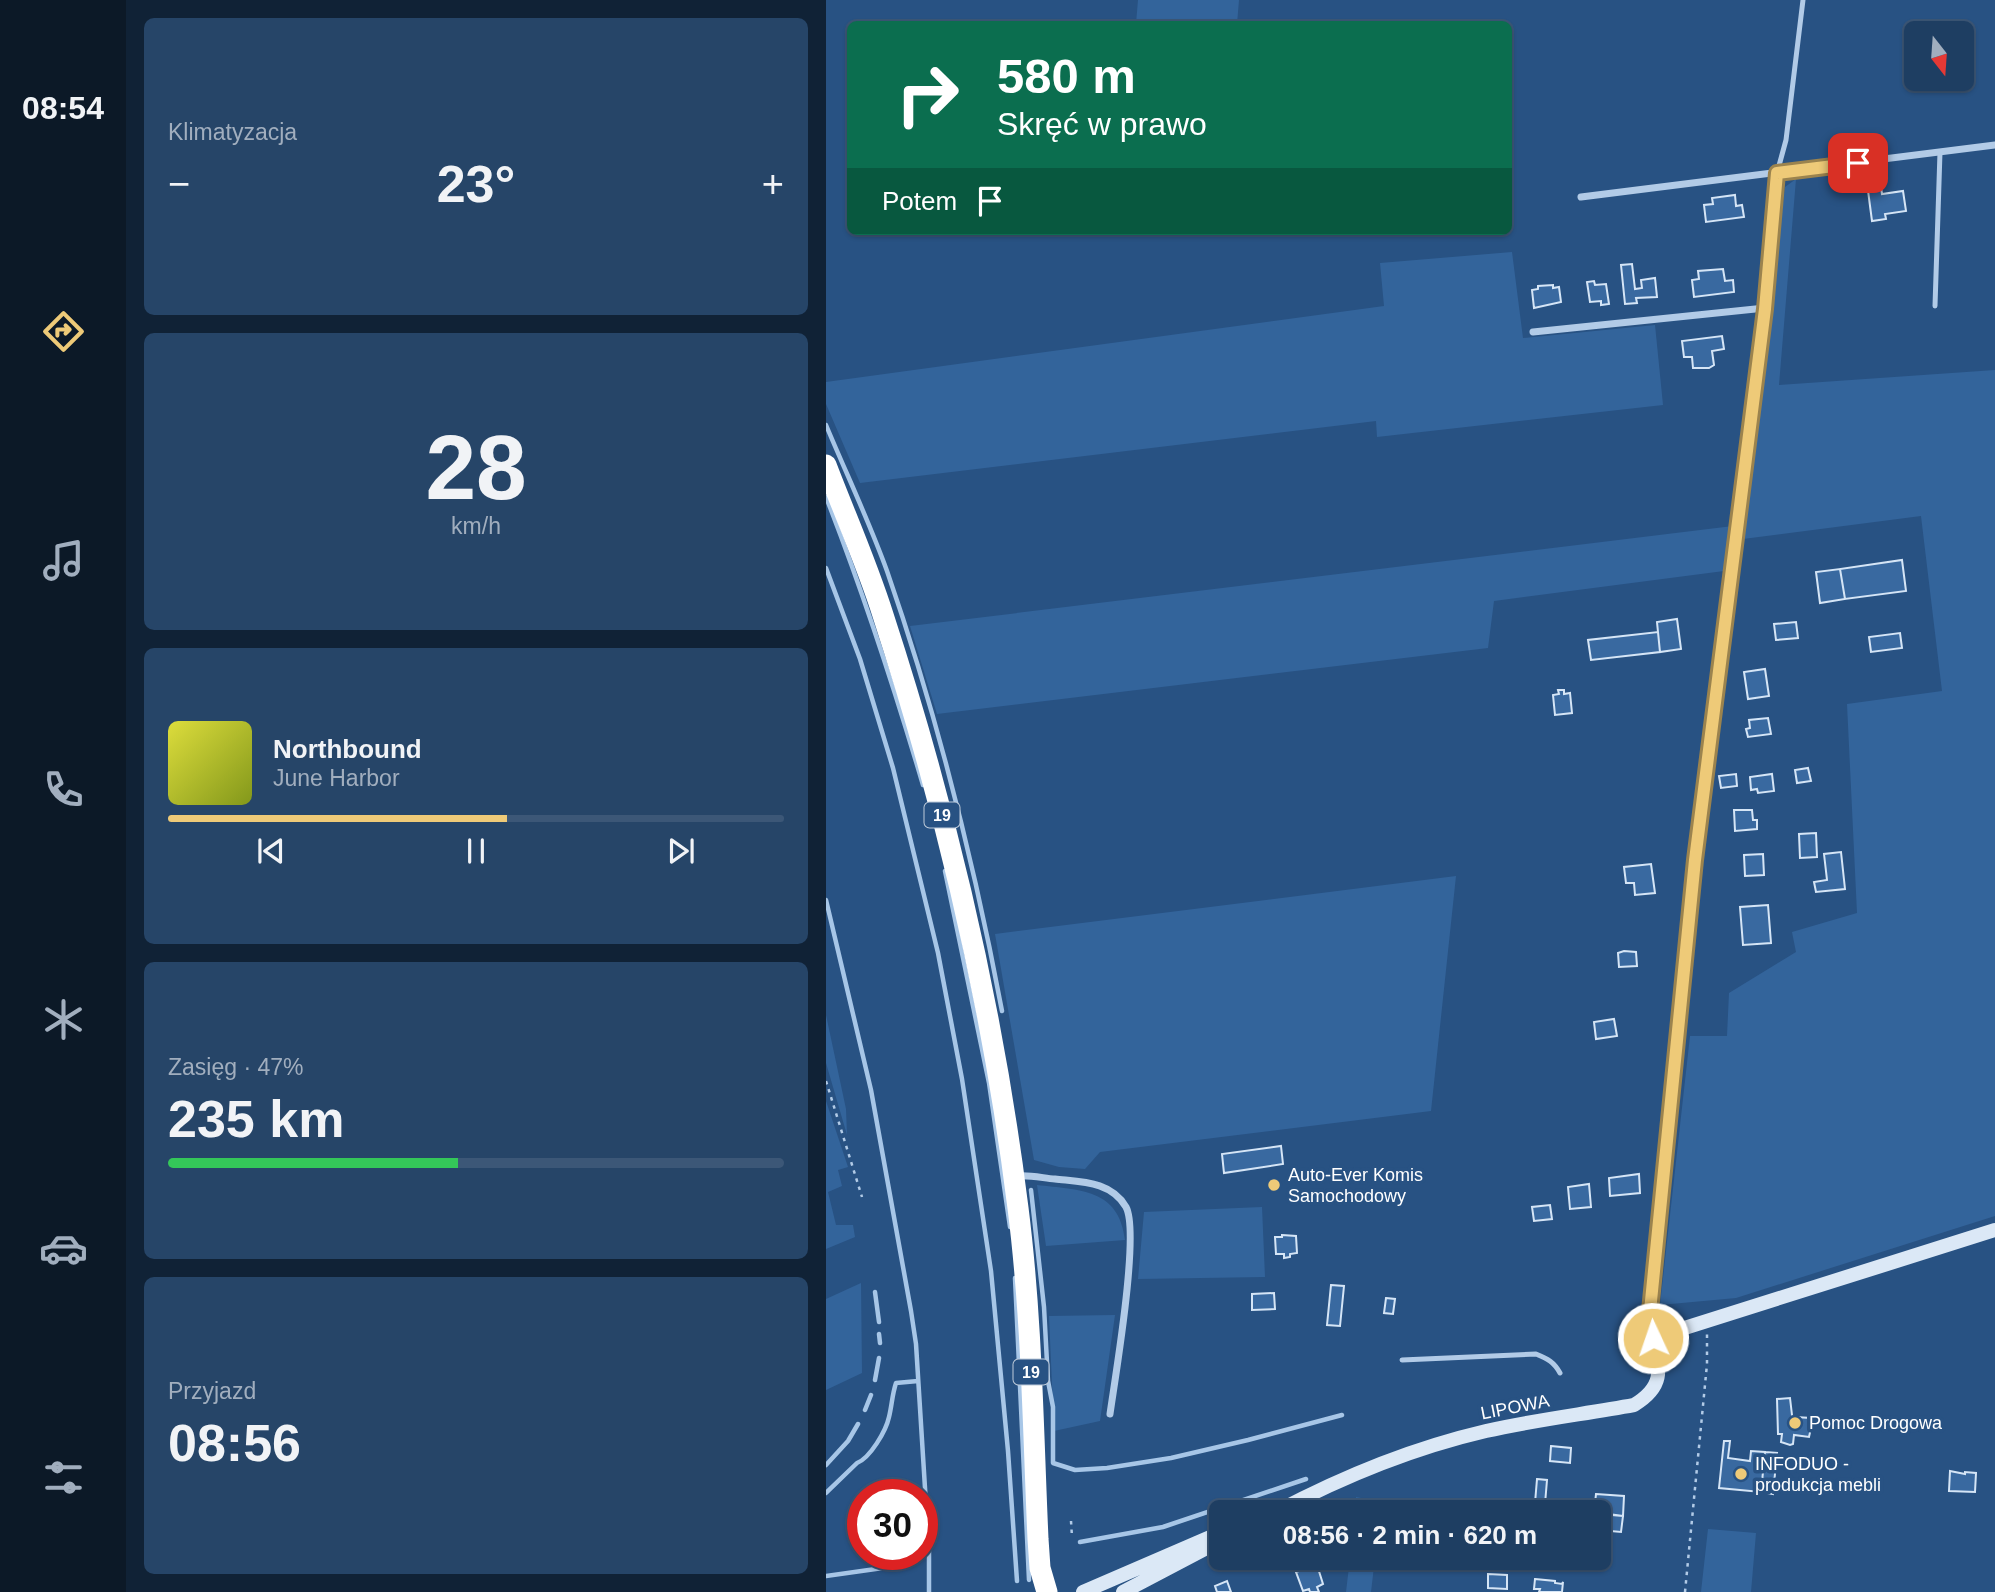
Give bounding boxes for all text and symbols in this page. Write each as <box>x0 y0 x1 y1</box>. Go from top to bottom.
north arrow <box>1904 21 1974 91</box>
map controls <box>1904 21 1974 91</box>
icon: right <box>882 49 973 140</box>
text: 580 m <box>997 49 1136 103</box>
text: 08:54 <box>22 90 104 126</box>
text: Skręć w prawo <box>997 106 1207 142</box>
text: Klimatyzacja <box>168 119 297 145</box>
pin <box>1828 133 1888 193</box>
icon: arrive <box>1839 144 1877 182</box>
text: 23° <box>437 155 515 213</box>
text: − <box>168 163 190 205</box>
text: + <box>762 163 784 205</box>
icon: arrive <box>971 182 1009 220</box>
text: Potem <box>882 186 957 216</box>
icon: directions <box>39 307 88 356</box>
text: 28 <box>425 417 527 518</box>
text: km/h <box>451 513 501 539</box>
icon: music <box>39 536 88 585</box>
text: Northbound <box>273 734 422 764</box>
icon: phone <box>39 765 88 814</box>
text: June Harbor <box>273 765 400 791</box>
road number: 19 <box>925 802 960 828</box>
icon: previous <box>252 832 290 870</box>
icon: pause <box>457 832 495 870</box>
icon: next <box>662 832 700 870</box>
icon: climate <box>39 995 88 1044</box>
text: Zasięg · 47% <box>168 1054 304 1080</box>
text: 235 km <box>168 1090 344 1148</box>
place label: Auto-Ever Komis Samochodowy <box>1288 1165 1423 1206</box>
marker: Auto-Ever Komis Samochodowy <box>1266 1177 1282 1193</box>
icon: car <box>39 1224 88 1273</box>
position arrow <box>1616 1301 1690 1375</box>
road number: 19 <box>1014 1360 1048 1384</box>
text: Przyjazd <box>168 1378 256 1404</box>
street label: LIPOWA <box>1479 1391 1551 1423</box>
place label: Pomoc Drogowa <box>1809 1413 1943 1433</box>
text: 08:56 <box>168 1414 301 1472</box>
marker: Pomoc Drogowa <box>1787 1415 1803 1431</box>
icon: filters <box>39 1453 88 1502</box>
place label: INFODUO - produkcja mebli <box>1755 1454 1881 1495</box>
marker: INFODUO - produkcja mebli <box>1733 1466 1749 1482</box>
speed limit sign: 30 <box>847 1479 938 1570</box>
text: 08:56 · 2 min · 620 m <box>1283 1520 1537 1550</box>

